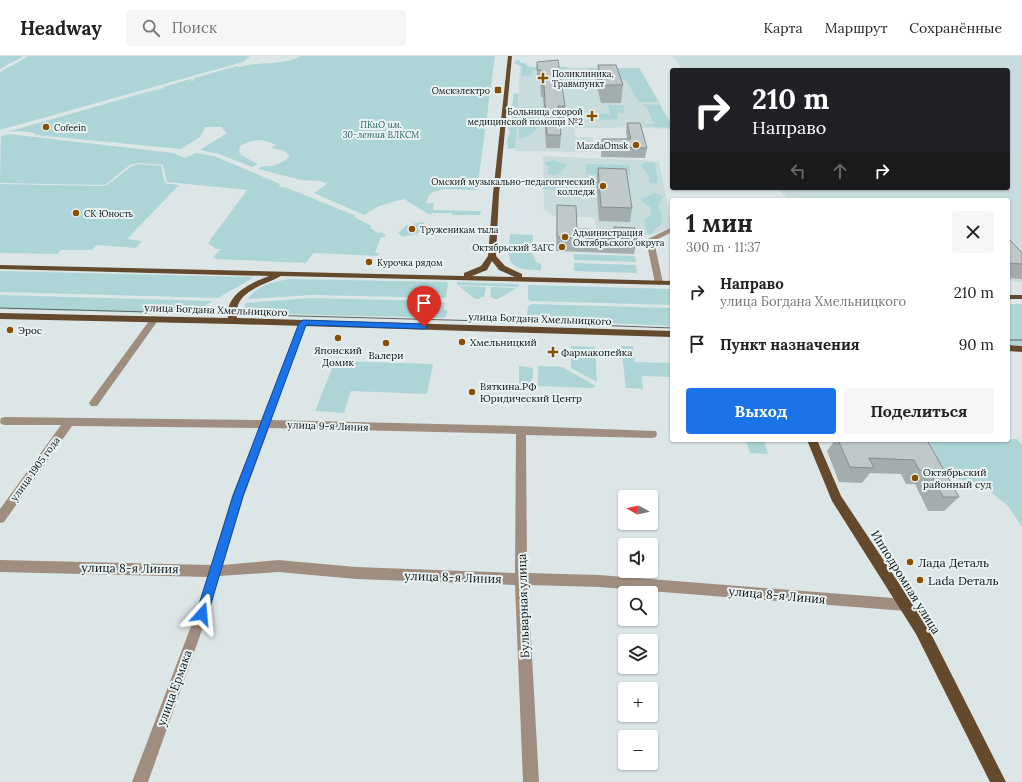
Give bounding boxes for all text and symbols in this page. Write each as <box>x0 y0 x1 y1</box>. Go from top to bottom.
search box <box>126 10 406 46</box>
text: Headway <box>20 16 102 40</box>
icon: search <box>140 17 162 39</box>
text: Поиск <box>172 18 217 37</box>
text: Карта <box>763 19 803 37</box>
text: Маршрут <box>825 19 887 37</box>
text: Сохранённые <box>909 19 1002 37</box>
place label: Поликлиника, Травмпункт <box>552 68 614 89</box>
marker: Поликлиника, Травмпункт <box>537 72 549 84</box>
text: 210 m <box>752 81 829 117</box>
icon: right <box>686 84 738 136</box>
place label: Омскэлектро <box>432 85 490 96</box>
marker: Омскэлектро <box>493 85 503 95</box>
place label: Больница скорой медицинской помощи №2 <box>467 106 583 127</box>
marker: Больница скорой медицинской помощи №2 <box>586 110 598 122</box>
text: Направо <box>752 116 826 139</box>
park label: ПКиО им. 30-летия ВЛКСМ <box>343 119 419 140</box>
marker: Cofeein <box>41 122 51 132</box>
place label: Cofeein <box>54 122 87 133</box>
place label: MazdaOmsk <box>576 140 628 151</box>
marker: MazdaOmsk <box>631 140 641 150</box>
icon: left <box>787 160 809 182</box>
icon: ahead <box>829 160 851 182</box>
icon: right <box>871 160 893 182</box>
place label: Омский музыкально-педагогический колледж <box>431 176 595 197</box>
marker: Омский музыкально-педагогический колледж <box>598 181 608 191</box>
marker: СК Юность <box>71 208 81 218</box>
place label: СК Юность <box>84 208 134 219</box>
text: 1 мин <box>686 208 753 239</box>
button: close <box>952 211 994 253</box>
marker: Труженикам тыла <box>407 224 417 234</box>
place label: Труженикам тыла <box>420 224 499 235</box>
place label: Администрация Октябрьского округа <box>572 227 665 248</box>
marker: Администрация Октябрьского округа <box>560 232 570 242</box>
text: 300 m · 11:37 <box>686 239 760 256</box>
place label: Октябрьский ЗАГС <box>472 242 555 253</box>
marker: Октябрьский ЗАГС <box>557 242 567 252</box>
marker: Курочка рядом <box>364 257 374 267</box>
place label: Курочка рядом <box>377 257 443 268</box>
text: Направо <box>720 274 784 293</box>
icon: right <box>686 281 708 303</box>
text: 210 m <box>954 283 994 302</box>
pin <box>407 286 441 327</box>
icon: arrive <box>413 292 435 314</box>
text: улица Богдана Хмельницкого <box>720 293 906 310</box>
street label: улица Богдана Хмельницкого <box>144 301 288 319</box>
street label: улица Богдана Хмельницкого <box>468 310 612 328</box>
place label: Эрос <box>18 324 42 337</box>
marker: Эрос <box>5 325 15 335</box>
marker: Японский Домик <box>333 333 343 343</box>
icon: arrive <box>686 333 708 355</box>
text: Пункт назначения <box>720 335 860 354</box>
text: 90 m <box>959 335 994 354</box>
place label: Хмельницкий <box>470 336 537 349</box>
marker: Хмельницкий <box>457 337 467 347</box>
marker: Валери <box>381 338 391 348</box>
place label: Японский Домик <box>314 344 362 369</box>
place label: Фармакопейка <box>561 346 632 359</box>
marker: Фармакопейка <box>548 347 558 357</box>
place label: Валери <box>369 349 403 362</box>
place label: Вяткина.РФ Юридический Центр <box>480 380 582 405</box>
marker: Вяткина.РФ Юридический Центр <box>467 387 477 397</box>
button: Выход <box>686 388 836 434</box>
button: Поделиться <box>844 388 994 434</box>
street label: улица 9-я Линия <box>287 418 369 434</box>
street label: улица 1905 года <box>7 434 63 504</box>
place label: Октябрьский районный суд <box>923 466 992 491</box>
marker: Октябрьский районный суд <box>910 473 920 483</box>
north arrow <box>618 490 658 530</box>
map controls <box>618 490 658 770</box>
street label: Ипподромная улица <box>868 528 944 636</box>
button: sound <box>618 538 658 578</box>
street label: Бульварная улица <box>514 554 532 658</box>
place label: Лада Деталь <box>918 555 989 570</box>
marker: Лада Деталь <box>905 557 915 567</box>
street label: улица 8-я Линия <box>81 560 179 576</box>
street label: улица 8-я Линия <box>404 568 502 586</box>
place label: Lada Dеталь <box>928 573 999 588</box>
marker: Lada Dеталь <box>915 575 925 585</box>
street label: улица 8-я Линия <box>728 583 826 607</box>
button: search <box>618 586 658 626</box>
position arrow <box>181 593 223 635</box>
button: layers <box>618 634 658 674</box>
street label: улица Ермака <box>153 648 195 728</box>
button: + <box>618 682 658 722</box>
button: − <box>618 730 658 770</box>

